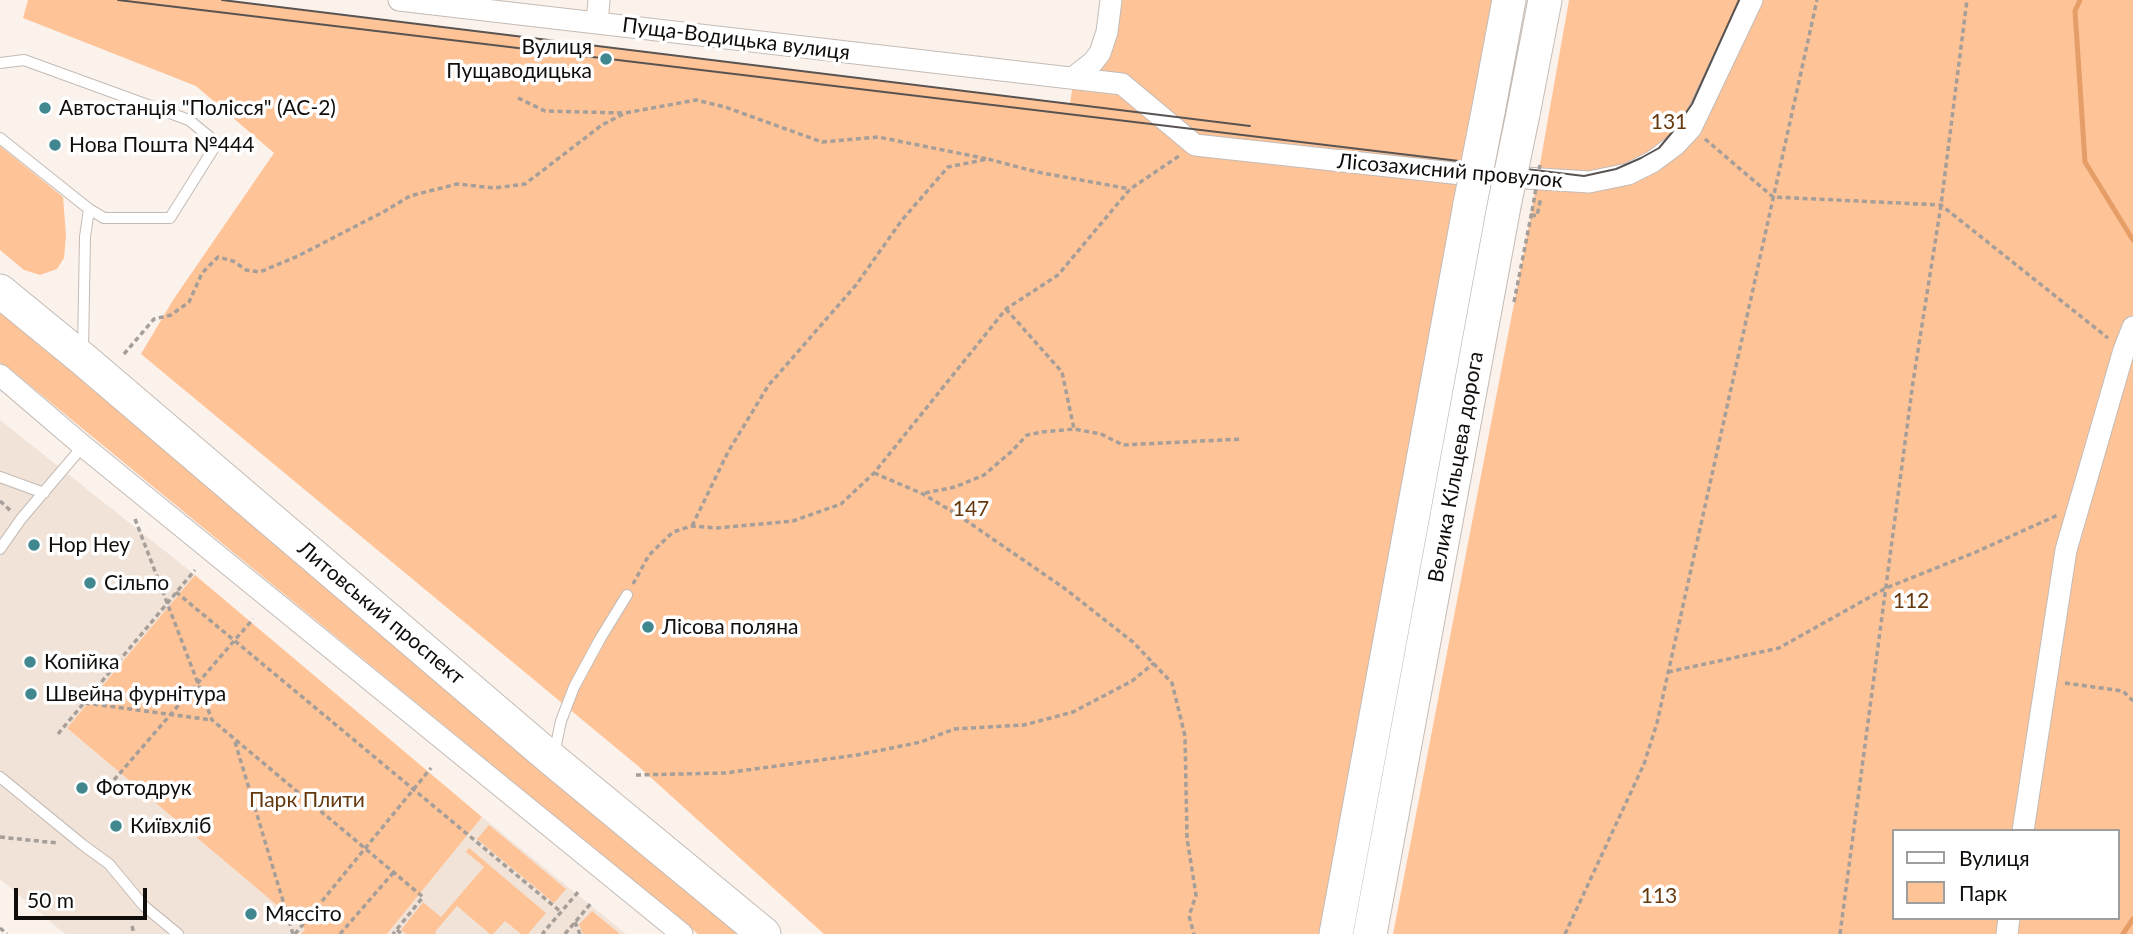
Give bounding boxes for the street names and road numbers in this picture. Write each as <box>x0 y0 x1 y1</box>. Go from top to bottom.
street label: Пуща-Водицька вулиця <box>621 13 851 65</box>
street label: Лісозахисний провулок <box>1336 149 1564 193</box>
street label: Велика Кільцева дорога <box>1423 350 1489 584</box>
street label: Литовський проспект <box>292 536 470 690</box>

